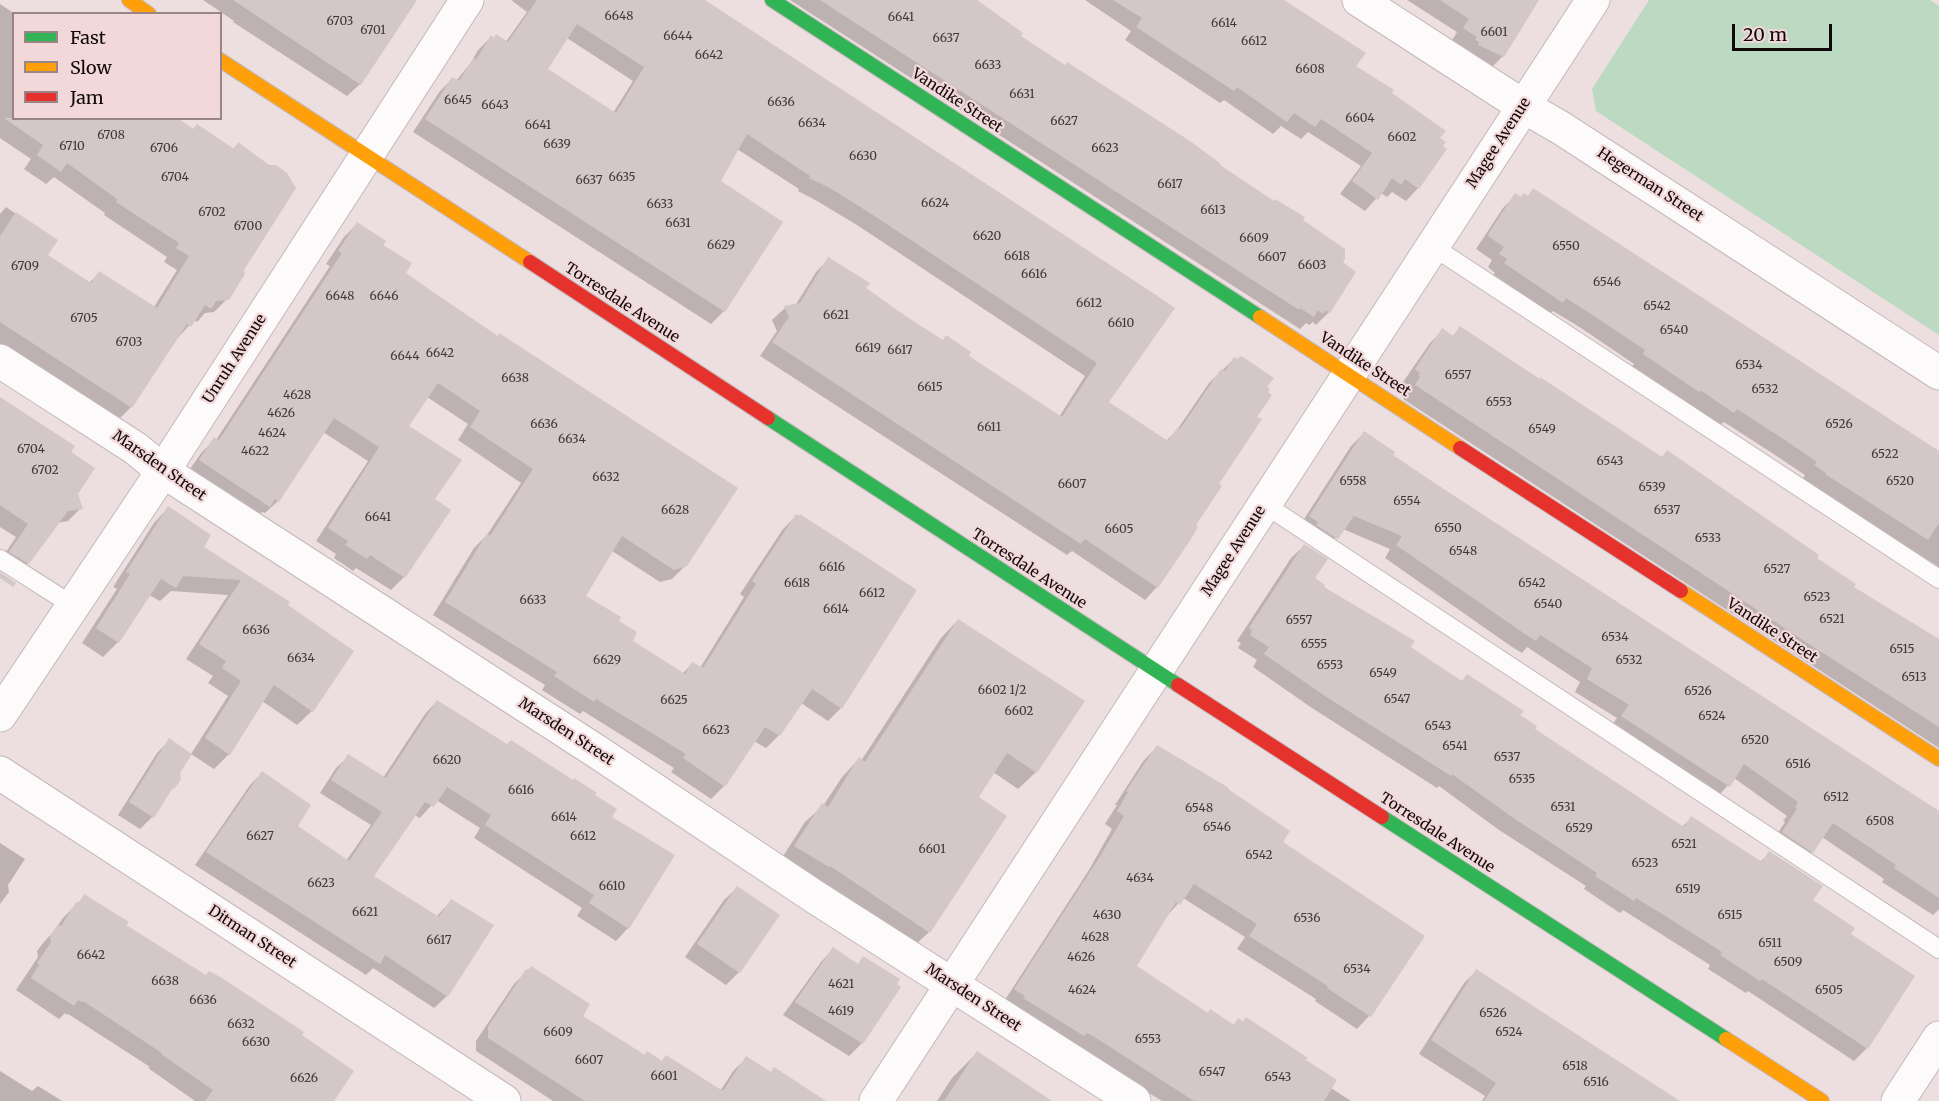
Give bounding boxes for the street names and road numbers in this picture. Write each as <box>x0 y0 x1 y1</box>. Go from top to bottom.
street label: Vandike Street <box>908 65 1006 137</box>
street label: Magee Avenue <box>1463 95 1535 191</box>
street label: Hegerman Street <box>1594 144 1706 226</box>
street label: Torresdale Avenue <box>561 259 683 347</box>
street label: Unruh Avenue <box>199 311 271 407</box>
street label: Vandike Street <box>1316 329 1414 401</box>
street label: Marsden Street <box>109 427 209 505</box>
street label: Magee Avenue <box>1198 503 1270 599</box>
street label: Torresdale Avenue <box>968 525 1090 613</box>
street label: Vandike Street <box>1723 595 1821 667</box>
street label: Marsden Street <box>515 694 617 770</box>
street label: Torresdale Avenue <box>1376 789 1498 877</box>
street label: Ditman Street <box>205 902 299 972</box>
street label: Marsden Street <box>922 960 1024 1036</box>

